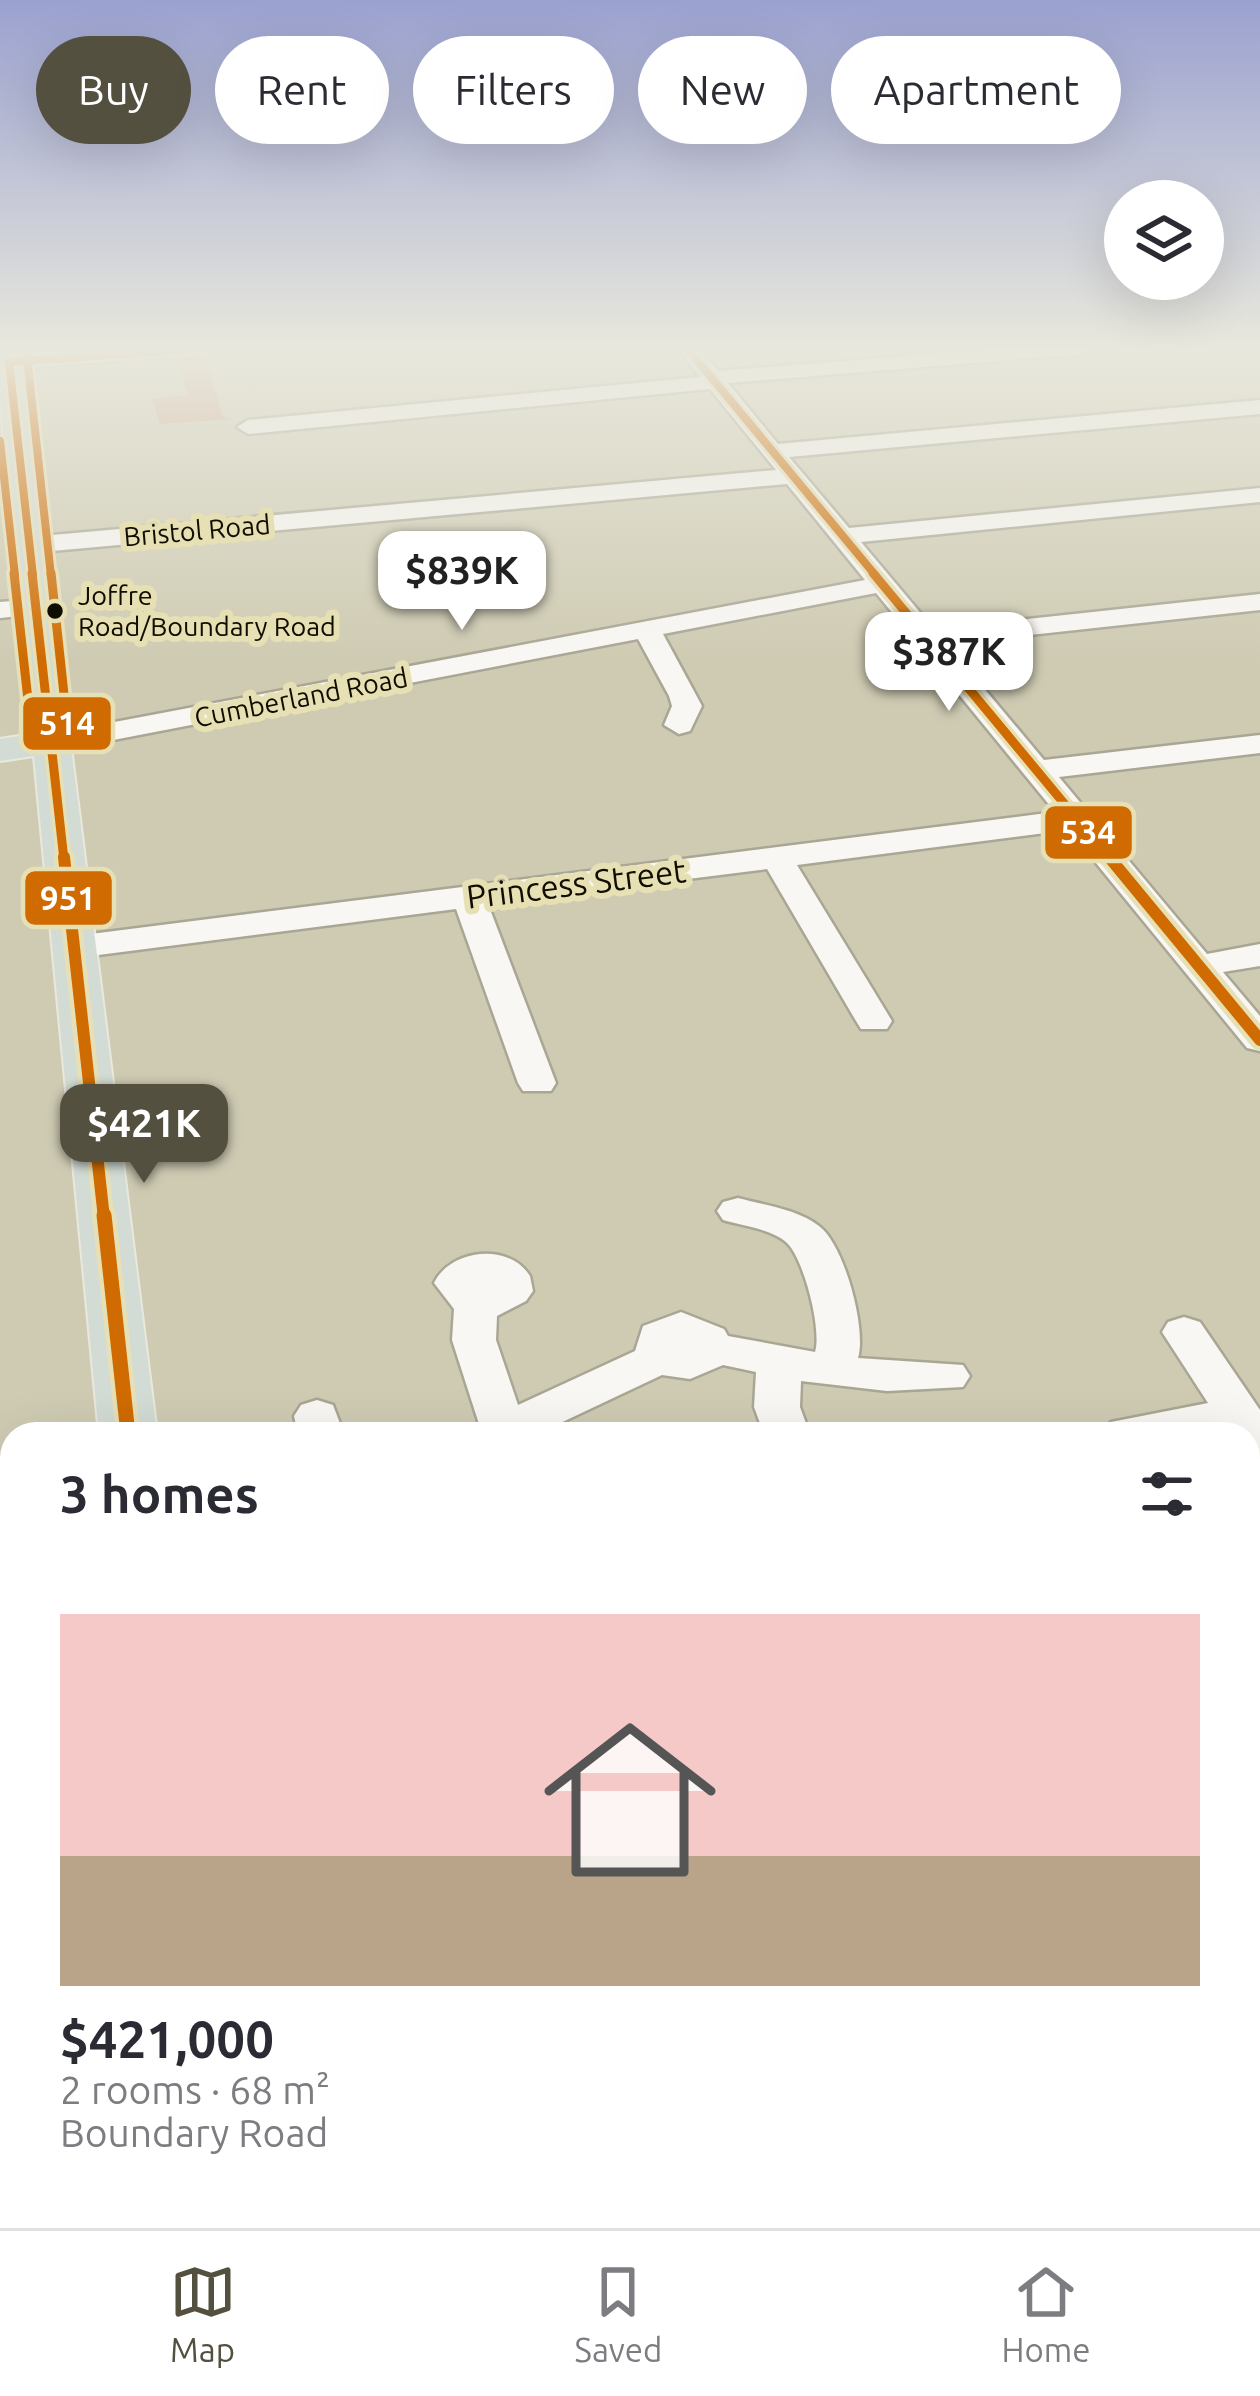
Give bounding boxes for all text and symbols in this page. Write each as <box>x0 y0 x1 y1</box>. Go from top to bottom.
chip: Buy <box>36 36 191 144</box>
chip: Rent <box>215 36 389 144</box>
chip: Filters <box>413 36 614 144</box>
chip: New <box>638 36 807 144</box>
chip: Apartment <box>831 36 1121 144</box>
map controls <box>1104 180 1224 300</box>
button: layers <box>1104 180 1224 300</box>
street label: Bristol Road <box>122 509 272 551</box>
pin: $839K <box>378 531 546 633</box>
text: $839K <box>405 548 519 591</box>
place label: Joffre Road/Boundary Road <box>78 580 336 641</box>
marker: Joffre Road/Boundary Road <box>44 600 66 622</box>
pin: $387K <box>865 612 1033 714</box>
text: $387K <box>892 629 1006 672</box>
street label: Cumberland Road <box>192 662 410 732</box>
line badge: 514 <box>21 695 113 752</box>
text: 514 <box>39 704 95 741</box>
line badge: 534 <box>1043 804 1134 861</box>
text: 534 <box>1060 813 1116 850</box>
street label: Princess Street <box>464 851 688 915</box>
line badge: 951 <box>23 869 114 927</box>
text: 951 <box>40 879 96 916</box>
pin: $421K <box>60 1084 228 1186</box>
text: $421K <box>87 1101 201 1144</box>
icon: filters <box>1134 1461 1200 1527</box>
text: 3 homes <box>60 1465 259 1523</box>
icon: home <box>522 1692 738 1908</box>
text: $421,000 <box>60 2010 274 2068</box>
text: 2 rooms · 68 m² <box>60 2068 330 2111</box>
text: Boundary Road <box>60 2111 328 2154</box>
tab: Map <box>170 2259 236 2368</box>
tab: Saved <box>575 2259 662 2368</box>
tab: Home <box>1001 2259 1090 2368</box>

